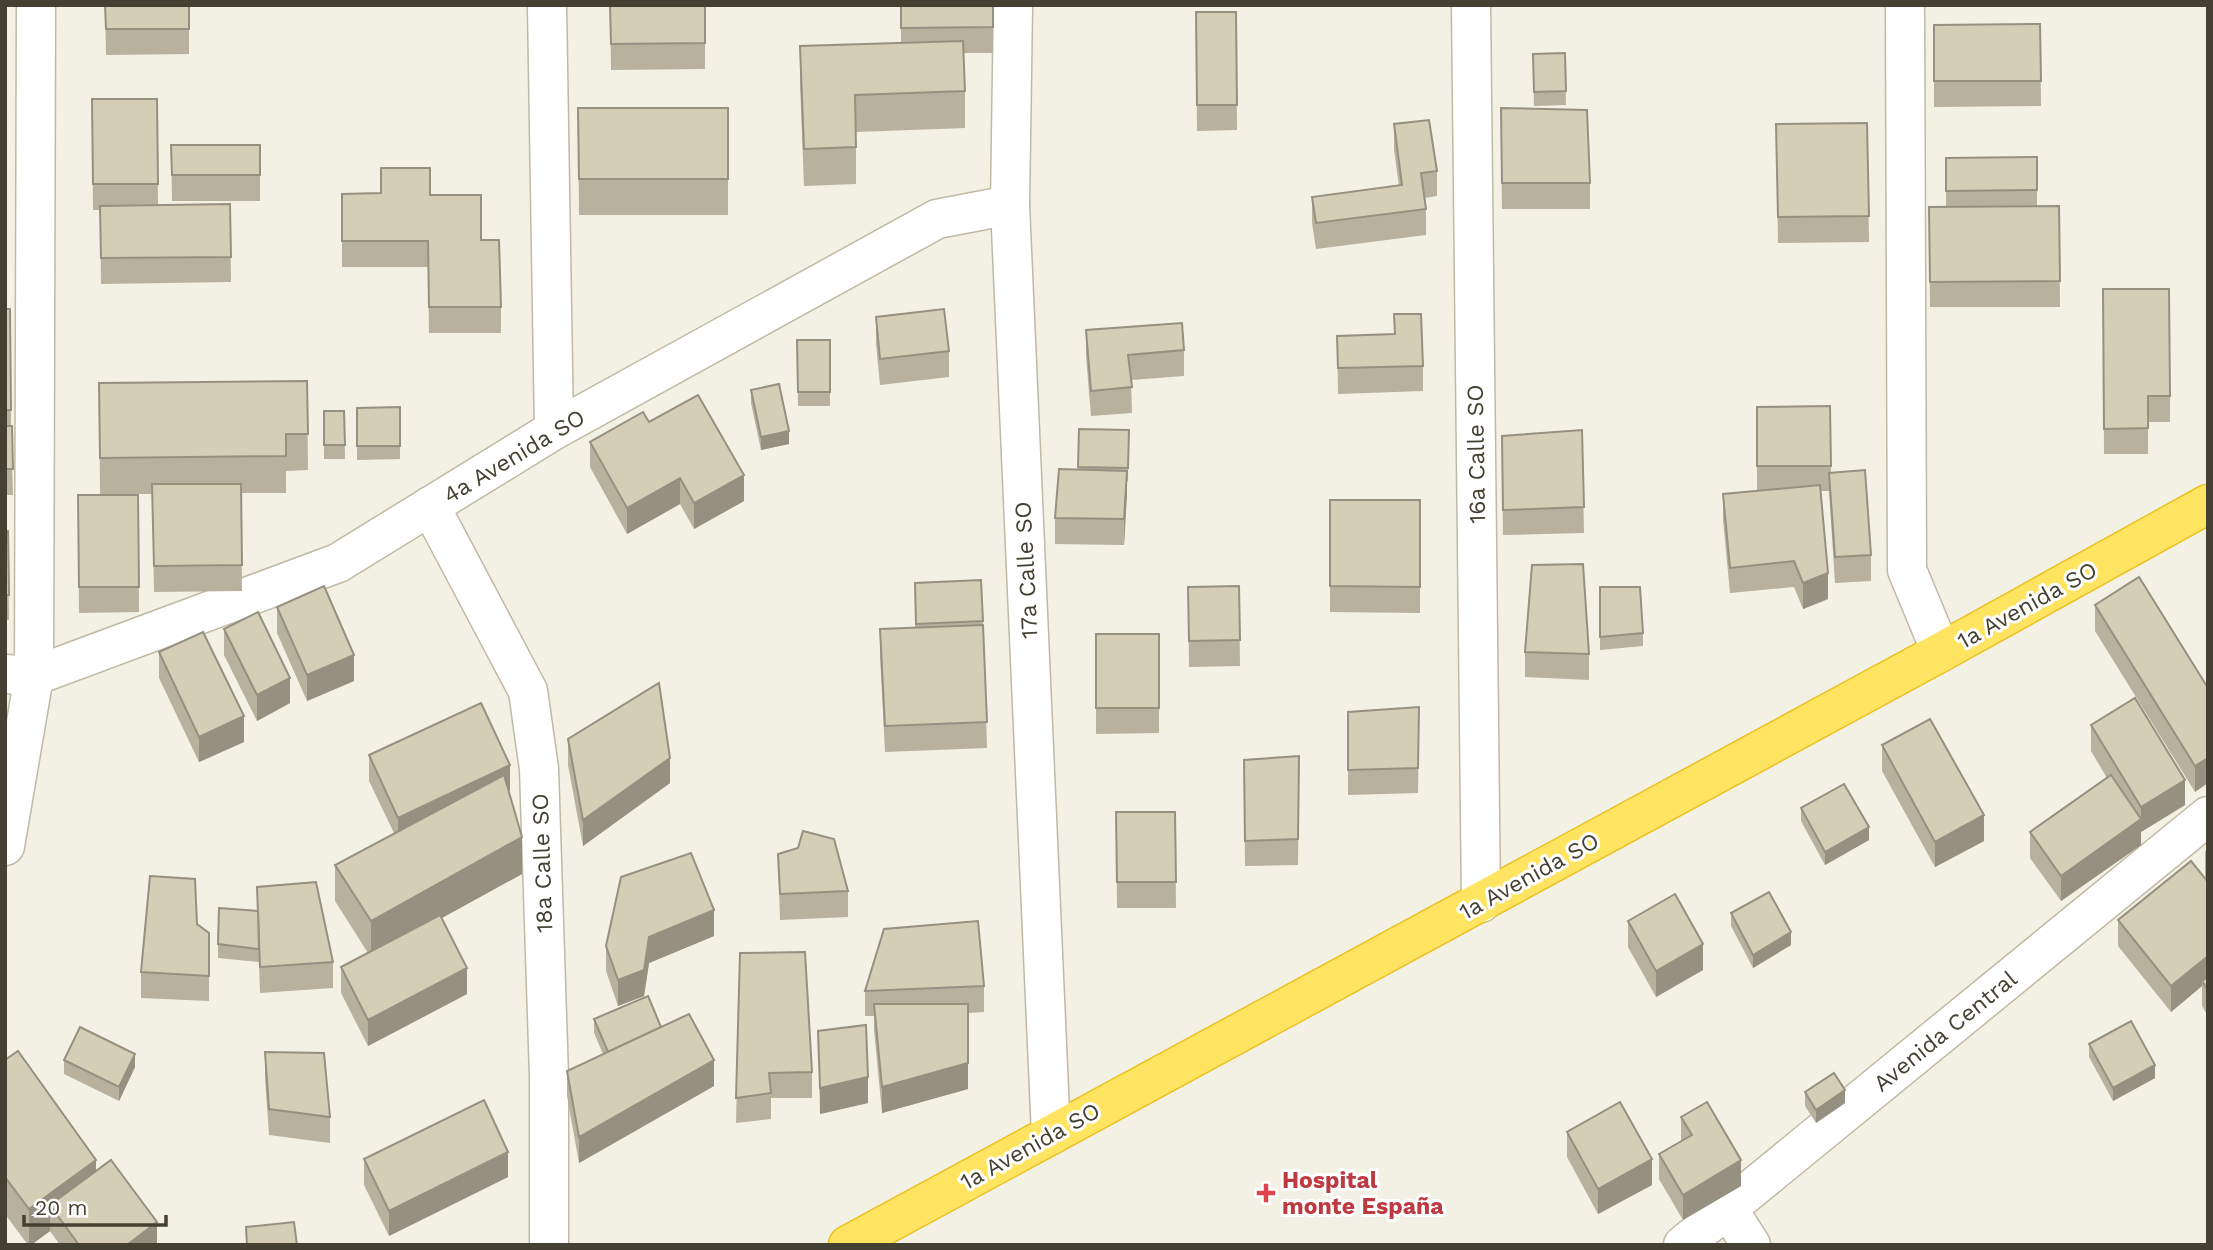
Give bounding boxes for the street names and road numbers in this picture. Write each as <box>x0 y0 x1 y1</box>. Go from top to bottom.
street label: 16a Calle SO <box>1462 384 1491 524</box>
street label: 4a Avenida SO <box>439 404 590 509</box>
street label: 17a Calle SO <box>1009 501 1044 639</box>
street label: 1a Avenida SO <box>1953 556 2102 655</box>
street label: 18a Calle SO <box>527 793 558 933</box>
street label: 1a Avenida SO <box>1455 827 1604 926</box>
street label: Avenida Central <box>1868 965 2022 1097</box>
street label: 1a Avenida SO <box>956 1097 1105 1196</box>

